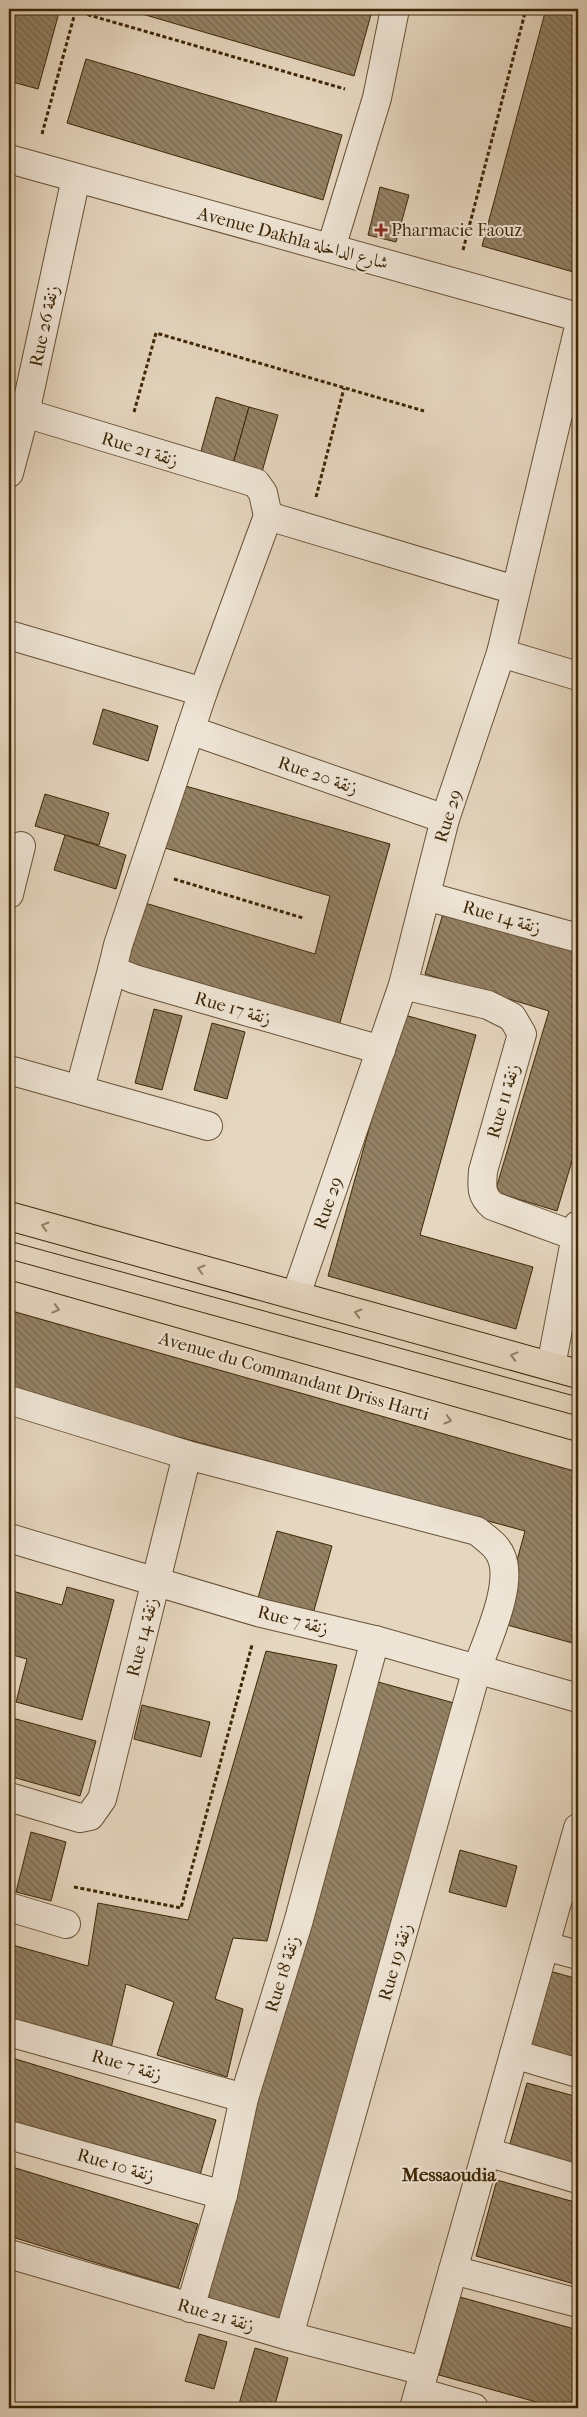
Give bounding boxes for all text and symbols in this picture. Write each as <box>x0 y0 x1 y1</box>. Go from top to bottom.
street label: Avenue Dakhla شارع الداخلة <box>193 203 390 278</box>
place label: Pharmacie Faouz <box>391 220 522 241</box>
marker: Pharmacie Faouz <box>375 224 387 236</box>
street label: Rue 26 زنقة <box>26 283 63 369</box>
street label: Rue 21 زنقة <box>99 428 181 471</box>
street label: Rue 20 زنقة <box>275 752 360 799</box>
street label: Rue 29 <box>430 787 466 845</box>
street label: Rue 14 زنقة <box>460 896 544 939</box>
street label: Rue 17 زنقة <box>192 988 274 1029</box>
street label: Rue 11 زنقة <box>483 1061 524 1141</box>
street label: Rue 29 <box>310 1174 347 1232</box>
one-way arrow <box>40 1221 49 1232</box>
one-way arrow <box>198 1265 206 1275</box>
one-way arrow <box>51 1303 59 1313</box>
one-way arrow <box>354 1308 362 1318</box>
street label: Avenue du Commandant Driss Harti <box>155 1327 432 1425</box>
one-way arrow <box>510 1351 519 1362</box>
one-way arrow <box>443 1414 451 1424</box>
street label: Rue 14 زنقة <box>123 1595 162 1679</box>
street label: Rue 7 زنقة <box>255 1602 331 1639</box>
street label: Rue 19 زنقة <box>374 1921 417 2003</box>
street label: Rue 18 زنقة <box>261 1933 304 2015</box>
street label: Rue 7 زنقة <box>89 2045 165 2086</box>
street label: Rue 10 زنقة <box>75 2144 157 2187</box>
district label: Messaoudia <box>401 2164 497 2186</box>
street label: Rue 21 زنقة <box>175 2294 257 2337</box>

